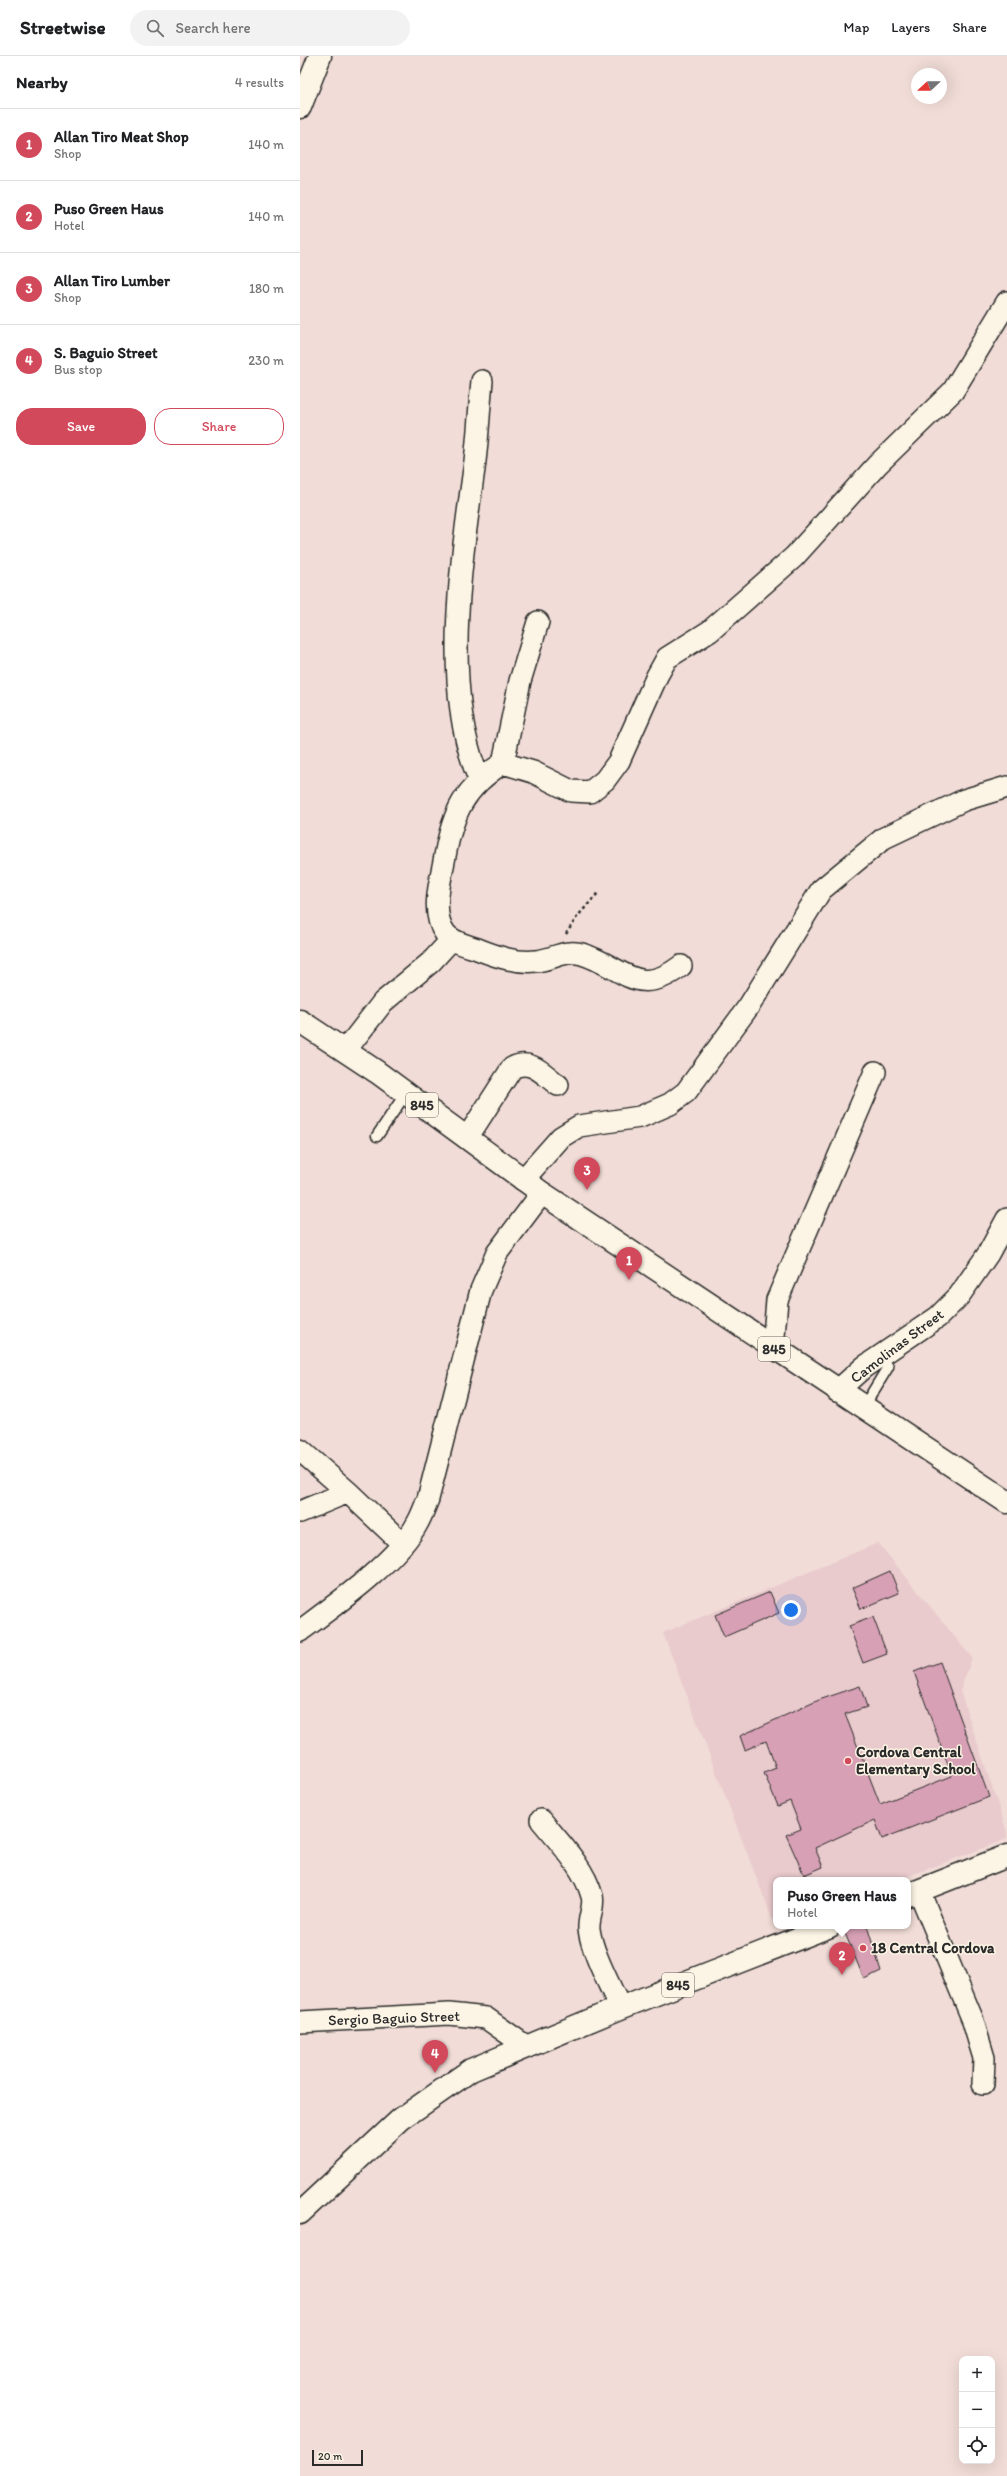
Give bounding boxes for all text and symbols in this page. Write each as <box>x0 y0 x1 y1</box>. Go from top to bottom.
search box <box>130 10 410 46</box>
text: Streetwise <box>20 16 106 39</box>
icon: search <box>144 17 166 39</box>
text: Search here <box>176 19 251 37</box>
text: Map <box>844 19 869 36</box>
text: Layers <box>891 19 930 36</box>
text: Share <box>952 19 987 36</box>
north arrow <box>911 68 947 104</box>
text: Nearby <box>16 72 68 92</box>
text: 4 results <box>235 75 284 90</box>
text: Allan Tiro Meat Shop <box>54 128 189 146</box>
text: 1 <box>26 137 32 152</box>
text: 140 m <box>248 137 284 152</box>
text: Shop <box>54 146 81 161</box>
text: Puso Green Haus <box>54 200 164 218</box>
text: 2 <box>26 209 32 224</box>
text: 140 m <box>248 209 284 224</box>
text: Hotel <box>54 218 84 233</box>
text: Allan Tiro Lumber <box>54 272 170 290</box>
text: 3 <box>25 281 33 296</box>
text: 180 m <box>249 281 284 296</box>
text: Shop <box>54 290 81 305</box>
text: S. Baguio Street <box>54 344 158 362</box>
text: 4 <box>25 353 33 368</box>
text: 230 m <box>248 353 284 368</box>
text: Bus stop <box>54 362 102 377</box>
button: Save <box>16 408 146 445</box>
button: Share <box>154 408 284 445</box>
road number: 845 <box>406 1093 438 1117</box>
pin: 3 <box>574 1157 600 1190</box>
pin: 1 <box>616 1247 642 1280</box>
street label: Camolinas Street <box>847 1305 947 1387</box>
road number: 845 <box>758 1337 790 1361</box>
your location <box>781 1600 801 1620</box>
place label: Cordova Central Elementary School <box>856 1743 976 1779</box>
marker: Cordova Central Elementary School <box>843 1756 853 1766</box>
popup <box>773 1877 911 1929</box>
text: Puso Green Haus <box>787 1887 897 1905</box>
text: Hotel <box>787 1905 818 1920</box>
place label: 18 Central Cordova <box>871 1939 995 1957</box>
pin: 2 <box>829 1942 855 1975</box>
marker: 18 Central Cordova <box>858 1943 868 1953</box>
road number: 845 <box>662 1973 694 1997</box>
street label: Sergio Baguio Street <box>328 2007 461 2029</box>
pin: 4 <box>422 2040 448 2073</box>
map controls <box>959 2356 995 2464</box>
button: + <box>959 2356 995 2392</box>
button: − <box>959 2392 995 2428</box>
button: locate <box>959 2428 995 2464</box>
scale bar <box>312 2448 363 2467</box>
text: 20 m <box>318 2450 342 2463</box>

